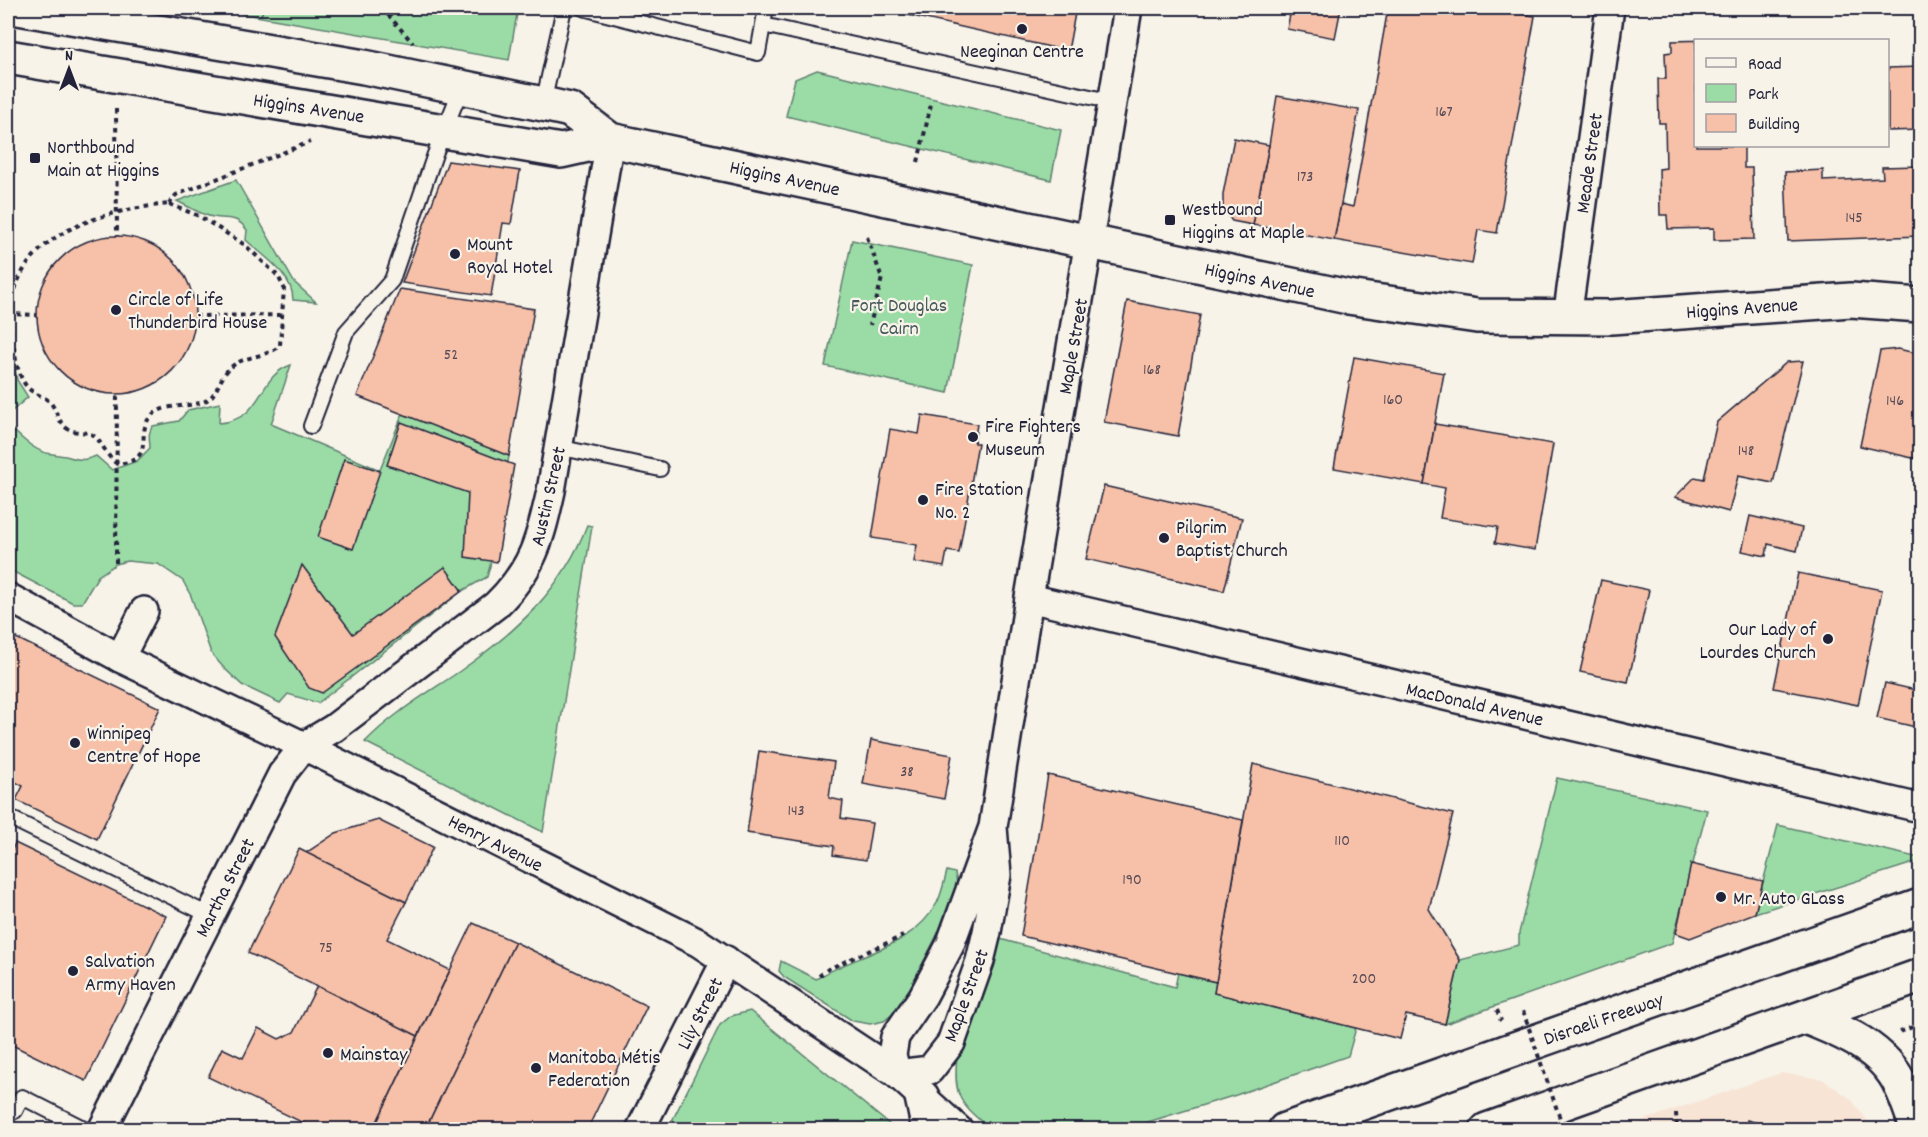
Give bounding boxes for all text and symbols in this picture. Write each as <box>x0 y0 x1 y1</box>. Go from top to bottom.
marker: Neeginan Centre <box>1015 22 1029 36</box>
north arrow <box>39 39 99 99</box>
place label: Neeginan Centre <box>960 39 1084 67</box>
legend <box>1694 39 1889 147</box>
text: N <box>65 45 73 68</box>
text: Road <box>1748 53 1782 78</box>
text: Park <box>1748 83 1779 108</box>
street label: Higgins Avenue <box>251 87 366 133</box>
house number: 167 <box>1435 101 1453 124</box>
street label: Meade Street <box>1570 111 1612 216</box>
text: Building <box>1748 113 1800 138</box>
place label: Northbound Main at Higgins <box>47 135 160 186</box>
marker: Northbound Main at Higgins <box>28 151 42 165</box>
street label: Higgins Avenue <box>727 155 842 205</box>
house number: 173 <box>1297 166 1313 189</box>
place label: Westbound Higgins at Maple <box>1182 197 1305 248</box>
house number: 145 <box>1845 207 1863 230</box>
marker: Westbound Higgins at Maple <box>1163 213 1177 227</box>
place label: Mount Royal Hotel <box>467 232 553 283</box>
marker: Mount Royal Hotel <box>448 247 462 261</box>
street label: Higgins Avenue <box>1202 257 1317 307</box>
place label: Circle of Life Thunderbird House <box>128 287 267 338</box>
street label: Higgins Avenue <box>1685 292 1799 328</box>
park label: Fort Douglas Cairn <box>851 293 947 344</box>
street label: Maple Street <box>1053 296 1097 397</box>
marker: Circle of Life Thunderbird House <box>109 303 123 317</box>
house number: 52 <box>444 344 458 367</box>
house number: 168 <box>1143 359 1161 382</box>
house number: 160 <box>1383 389 1403 412</box>
house number: 146 <box>1886 390 1904 413</box>
place label: Fire Fighters Museum <box>985 414 1081 465</box>
marker: Fire Fighters Museum <box>966 430 980 444</box>
house number: 148 <box>1738 440 1754 463</box>
street label: Austin Street <box>525 444 575 549</box>
place label: Fire Station No. 2 <box>935 477 1023 528</box>
marker: Fire Station No. 2 <box>916 493 930 507</box>
place label: Pilgrim Baptist Church <box>1176 515 1288 566</box>
marker: Pilgrim Baptist Church <box>1157 531 1171 545</box>
place label: Our Lady of Lourdes Church <box>1699 617 1817 668</box>
marker: Our Lady of Lourdes Church <box>1821 632 1835 646</box>
street label: MacDonald Avenue <box>1403 676 1546 735</box>
place label: Winnipeg Centre of Hope <box>87 721 201 772</box>
marker: Winnipeg Centre of Hope <box>68 736 82 750</box>
house number: 38 <box>900 761 914 784</box>
house number: 143 <box>787 800 805 823</box>
street label: Henry Avenue <box>442 809 547 881</box>
house number: 110 <box>1334 830 1350 853</box>
street label: Martha Street <box>190 834 264 943</box>
house number: 190 <box>1122 869 1142 892</box>
place label: Mr. Auto GLass <box>1733 886 1845 914</box>
marker: Mr. Auto GLass <box>1714 890 1728 904</box>
house number: 75 <box>319 937 333 960</box>
street label: Maple Street <box>938 946 998 1046</box>
place label: Salvation Army Haven <box>85 949 176 1000</box>
marker: Salvation Army Haven <box>66 964 80 978</box>
house number: 200 <box>1352 968 1376 991</box>
street label: Lily Street <box>672 973 732 1055</box>
street label: Disraeli Freeway <box>1540 987 1669 1054</box>
place label: Mainstay <box>340 1042 408 1070</box>
place label: Manitoba Métis Federation <box>548 1045 661 1096</box>
marker: Mainstay <box>321 1046 335 1060</box>
marker: Manitoba Métis Federation <box>529 1061 543 1075</box>

